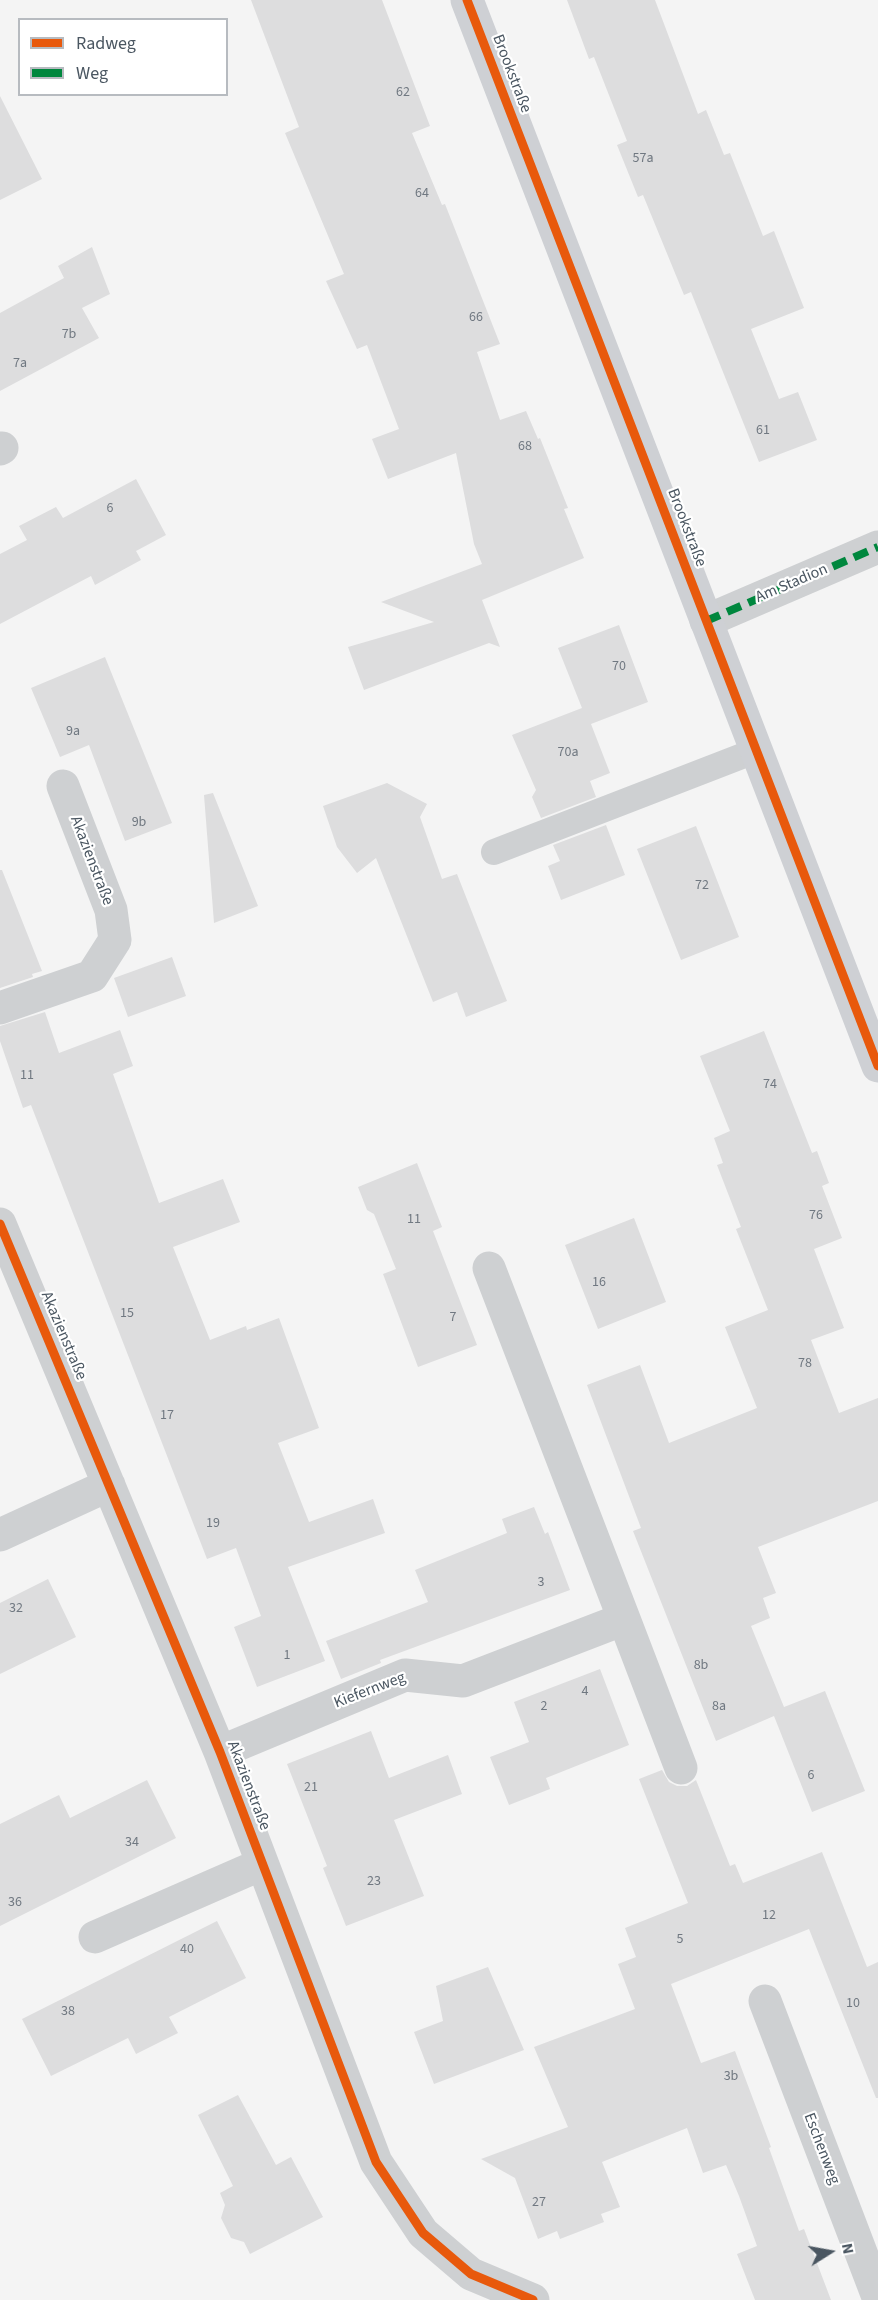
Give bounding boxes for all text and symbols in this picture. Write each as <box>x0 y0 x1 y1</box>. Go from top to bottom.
legend <box>18 18 228 96</box>
text: Radweg <box>76 31 136 56</box>
street label: Brookstraße <box>487 32 535 116</box>
text: Weg <box>76 61 108 86</box>
house number: 62 <box>396 85 410 101</box>
house number: 57a <box>633 151 653 167</box>
house number: 64 <box>415 186 429 202</box>
house number: 66 <box>469 310 483 326</box>
house number: 7b <box>62 327 76 343</box>
house number: 7a <box>13 356 27 372</box>
house number: 61 <box>756 423 770 439</box>
house number: 68 <box>518 439 532 455</box>
street label: Brookstraße <box>662 486 710 570</box>
house number: 6 <box>107 501 113 517</box>
street label: Am Stadion <box>753 560 831 608</box>
house number: 70 <box>612 659 626 675</box>
house number: 9a <box>66 724 80 740</box>
house number: 70a <box>558 745 578 761</box>
street label: Akazienstraße <box>65 814 117 908</box>
house number: 9b <box>132 815 146 831</box>
house number: 72 <box>695 878 709 894</box>
house number: 11 <box>20 1068 34 1084</box>
house number: 74 <box>763 1077 777 1093</box>
house number: 76 <box>809 1208 823 1224</box>
house number: 11 <box>407 1212 421 1228</box>
house number: 16 <box>592 1275 606 1291</box>
street label: Akazienstraße <box>36 1289 90 1383</box>
house number: 15 <box>120 1306 134 1322</box>
house number: 7 <box>450 1310 456 1326</box>
house number: 78 <box>798 1356 812 1372</box>
house number: 17 <box>160 1408 174 1424</box>
house number: 19 <box>206 1516 220 1532</box>
house number: 3 <box>538 1575 544 1591</box>
house number: 32 <box>9 1601 23 1617</box>
house number: 1 <box>284 1648 290 1664</box>
house number: 8b <box>694 1658 708 1674</box>
street label: Kiefernweg <box>331 1669 409 1713</box>
house number: 4 <box>582 1684 588 1700</box>
house number: 2 <box>541 1699 547 1715</box>
house number: 8a <box>712 1699 726 1715</box>
street label: Akazienstraße <box>222 1739 274 1833</box>
house number: 6 <box>808 1768 814 1784</box>
house number: 21 <box>304 1780 318 1796</box>
house number: 34 <box>125 1835 139 1851</box>
house number: 23 <box>367 1874 381 1890</box>
house number: 36 <box>8 1895 22 1911</box>
house number: 12 <box>762 1908 776 1924</box>
house number: 5 <box>677 1932 683 1948</box>
house number: 40 <box>180 1942 194 1958</box>
house number: 10 <box>846 1996 860 2012</box>
house number: 38 <box>61 2004 75 2020</box>
house number: 3b <box>724 2069 738 2085</box>
street label: Eschenweg <box>799 2110 843 2188</box>
house number: 27 <box>532 2195 546 2211</box>
north arrow <box>800 2222 860 2282</box>
text: N <box>836 2241 859 2256</box>

